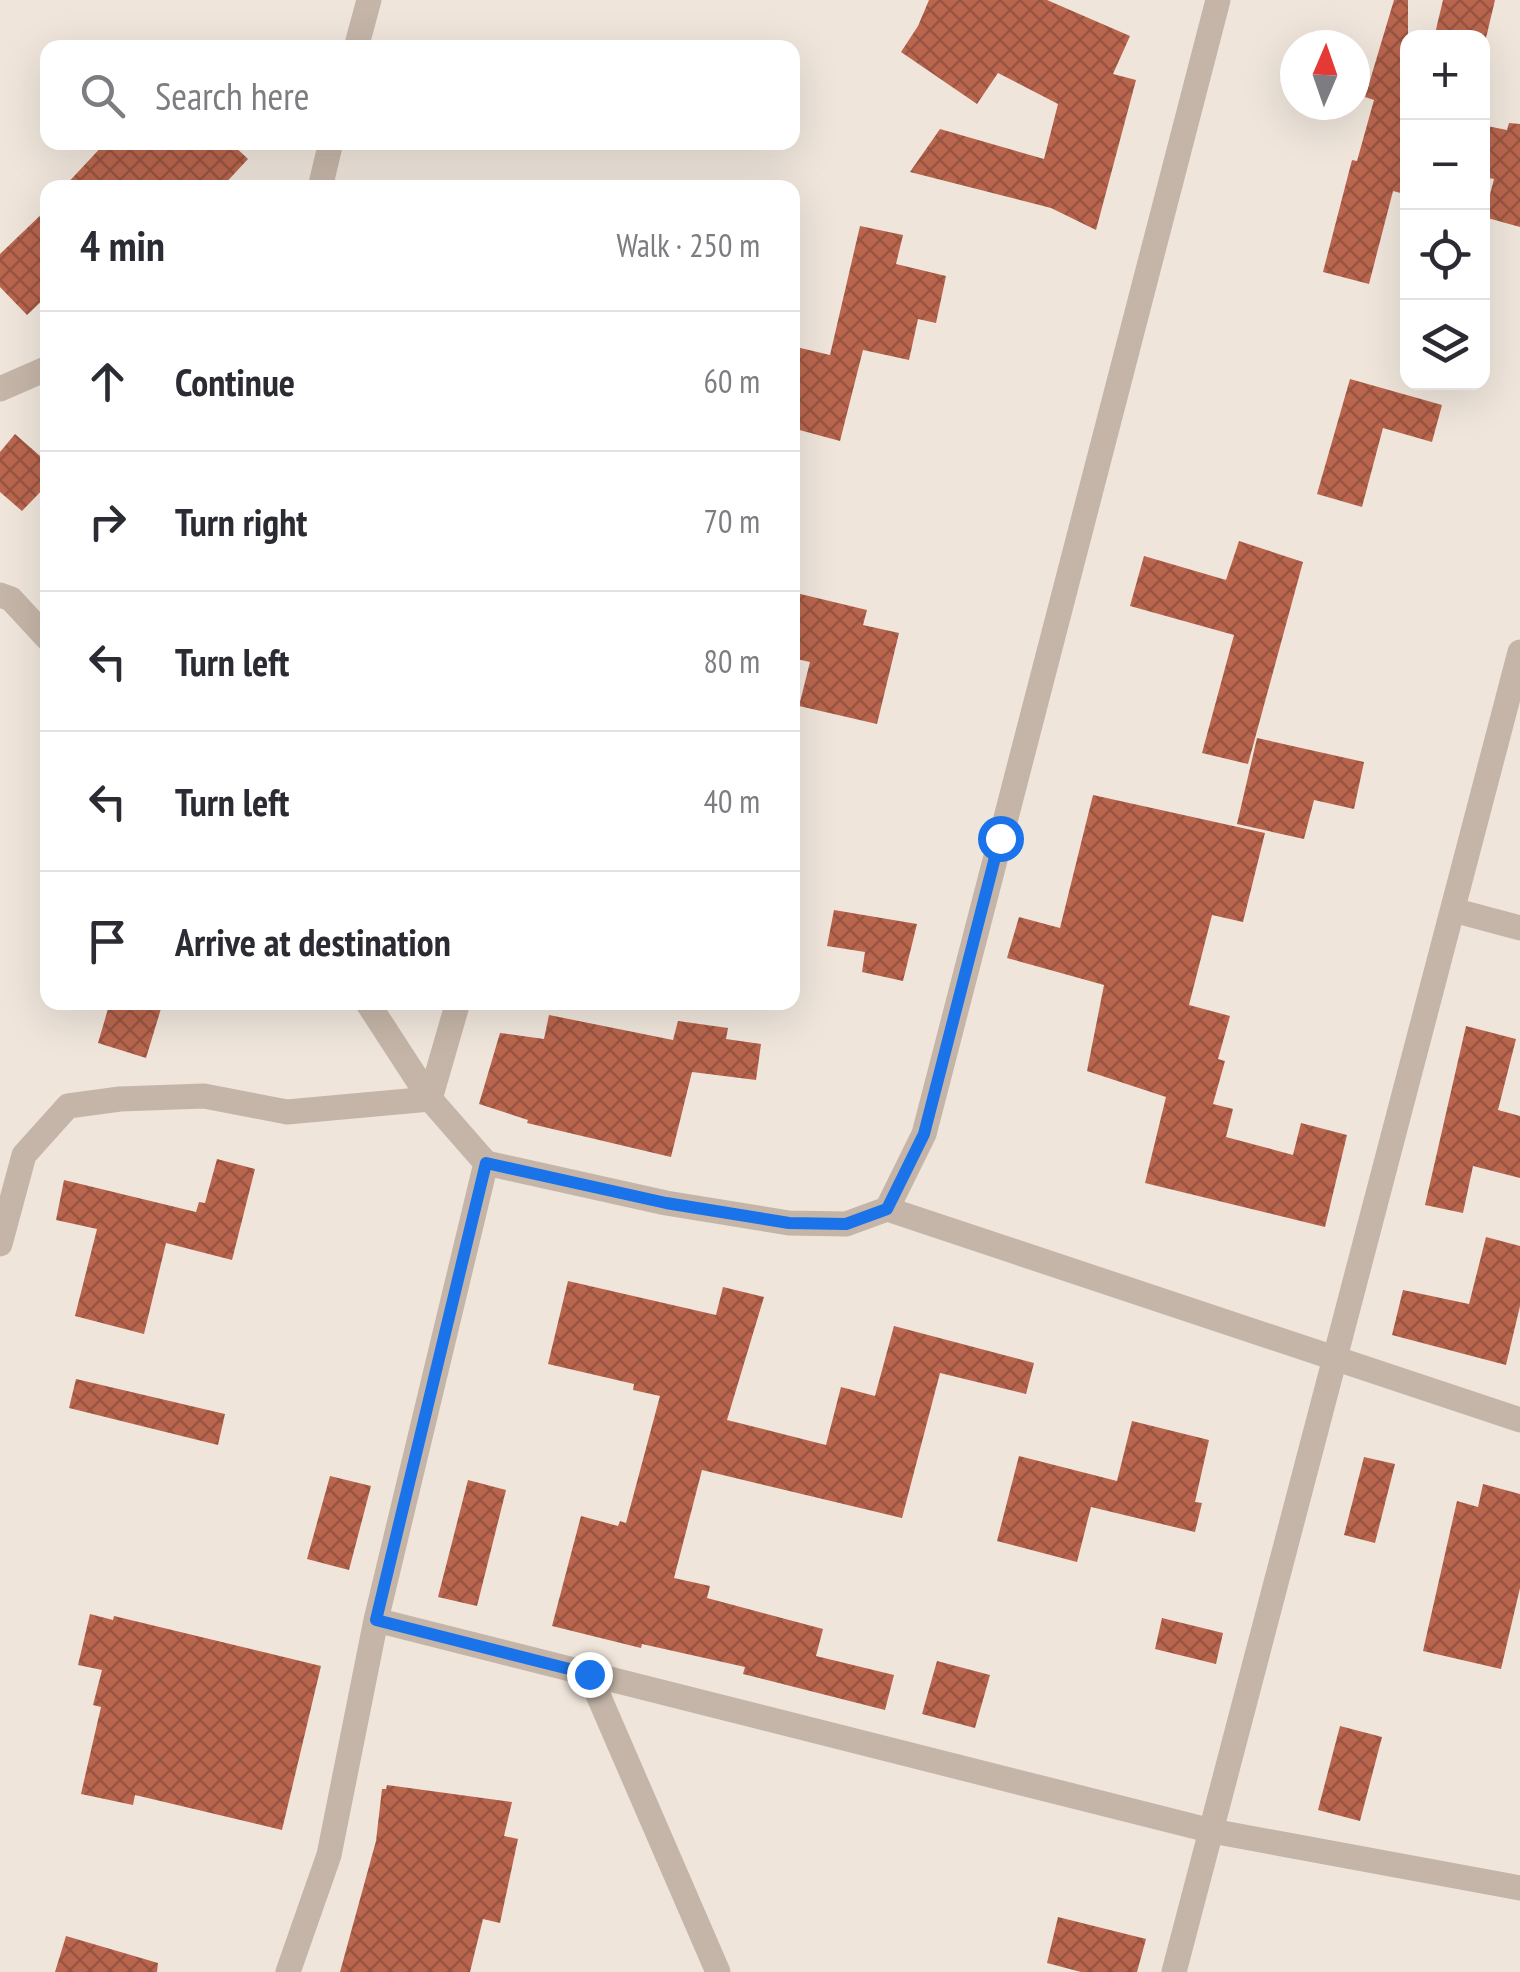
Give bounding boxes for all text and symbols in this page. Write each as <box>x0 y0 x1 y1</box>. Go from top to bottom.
north arrow <box>1280 30 1370 120</box>
map controls <box>1400 30 1490 390</box>
button: + <box>1400 30 1490 120</box>
search box <box>40 40 800 150</box>
icon: search <box>75 68 130 123</box>
text: Search here <box>155 71 309 120</box>
button: − <box>1400 120 1490 210</box>
button: locate <box>1400 210 1490 300</box>
text: 4 min <box>80 218 165 273</box>
text: Walk · 250 m <box>616 224 760 266</box>
button: layers <box>1400 300 1490 390</box>
icon: ahead <box>80 354 135 409</box>
text: Continue <box>175 357 295 406</box>
text: 60 m <box>704 360 760 402</box>
icon: right <box>80 494 135 549</box>
text: Turn right <box>175 497 307 546</box>
text: 70 m <box>704 500 760 542</box>
icon: left <box>80 634 135 689</box>
text: Turn left <box>175 637 289 686</box>
text: 80 m <box>704 640 760 682</box>
icon: left <box>80 774 135 829</box>
text: Turn left <box>175 777 289 826</box>
text: 40 m <box>704 780 760 822</box>
route start <box>978 816 1024 862</box>
icon: arrive <box>80 914 135 969</box>
text: Arrive at destination <box>175 917 451 966</box>
route end <box>567 1652 613 1698</box>

